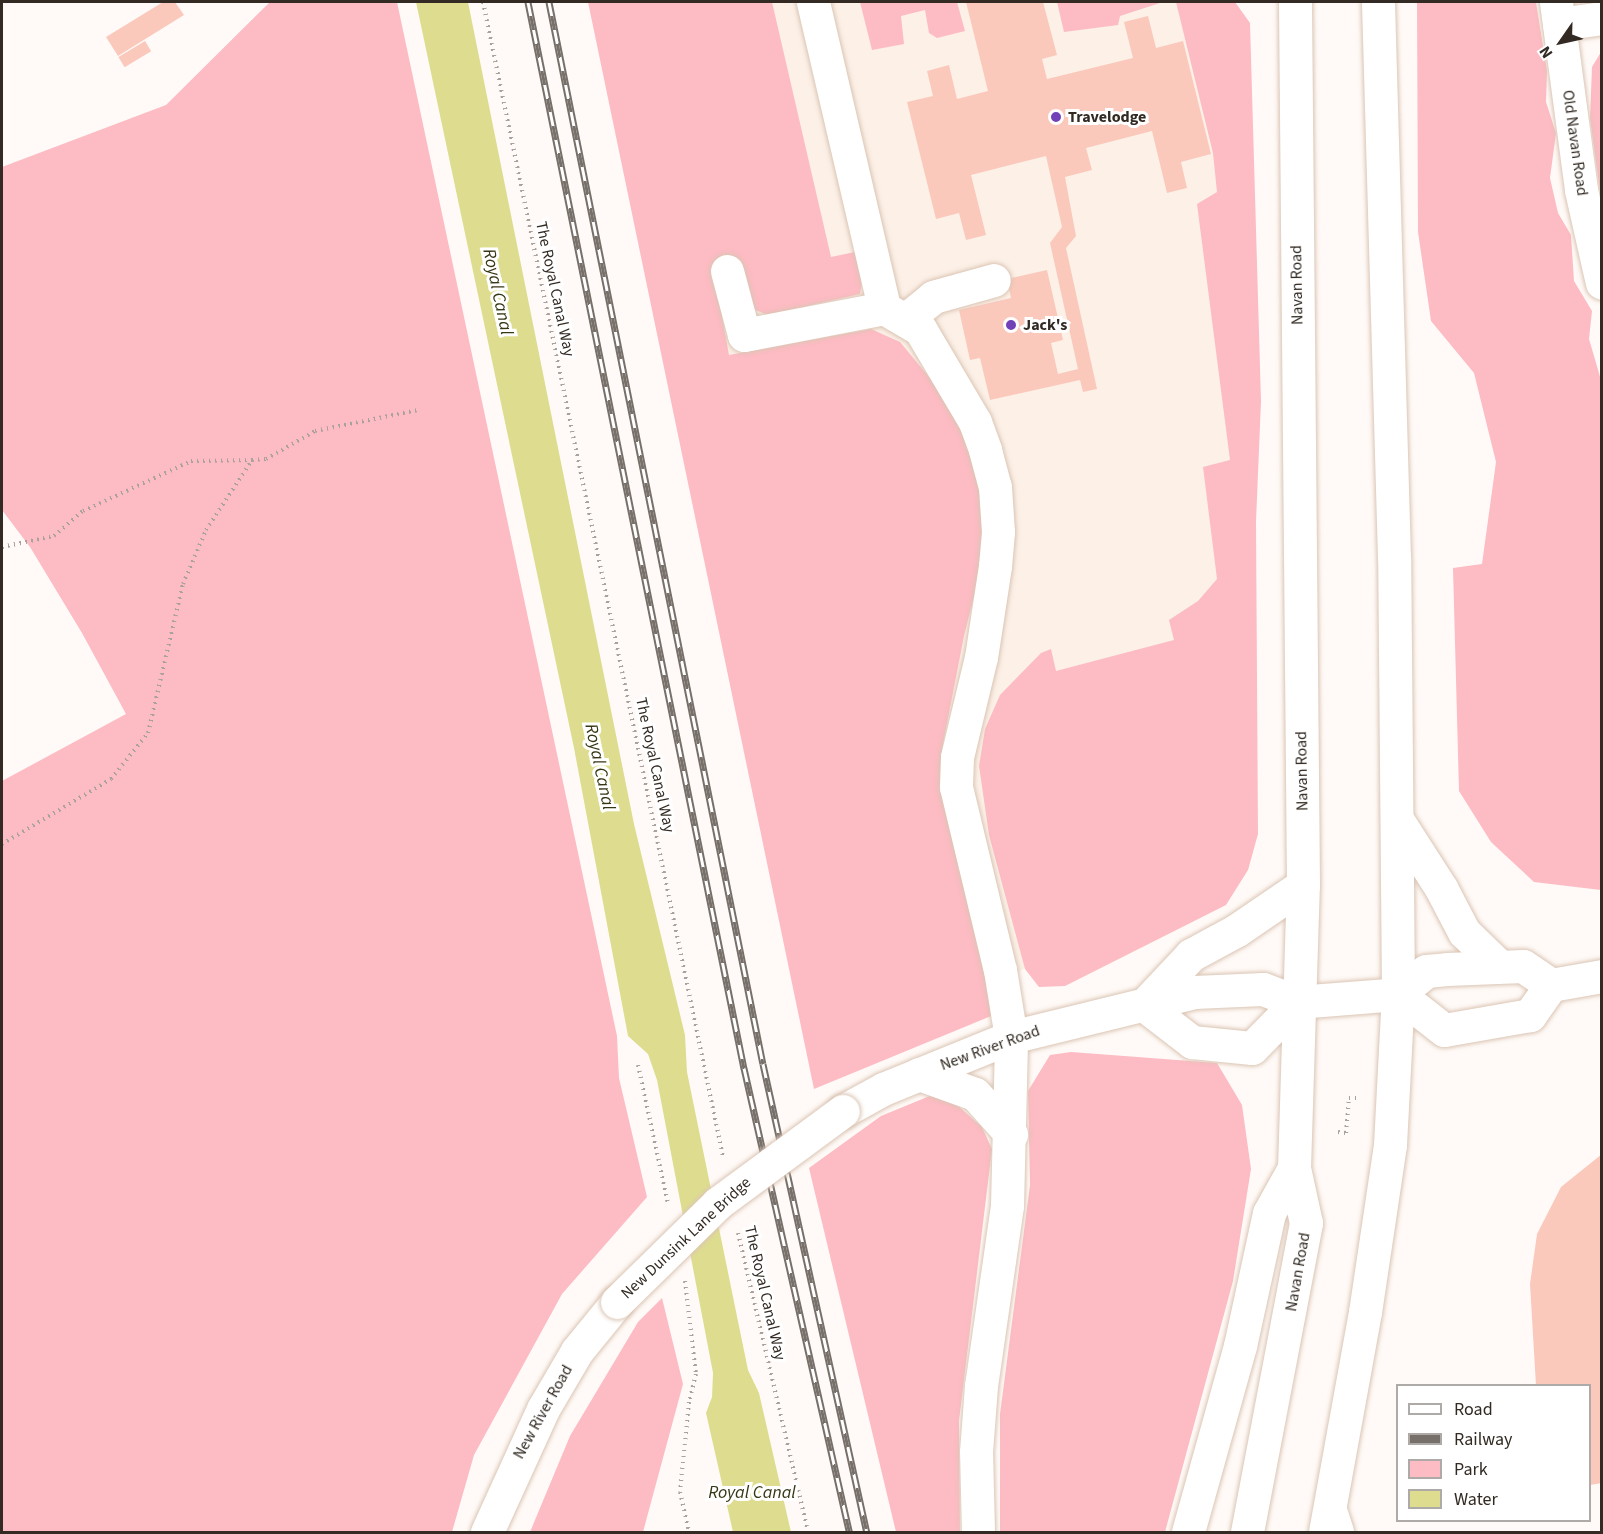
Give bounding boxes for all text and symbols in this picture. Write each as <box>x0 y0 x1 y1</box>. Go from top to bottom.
north arrow <box>1531 12 1591 72</box>
text: N <box>1534 42 1558 63</box>
street label: Old Navan Road <box>1558 89 1592 197</box>
place label: Travelodge <box>1068 107 1146 127</box>
marker: Travelodge <box>1049 110 1063 124</box>
street label: The Royal Canal Way <box>531 220 579 358</box>
street label: Navan Road <box>1287 245 1307 325</box>
water label: Royal Canal <box>477 247 517 337</box>
place label: Jack's <box>1023 315 1067 335</box>
marker: Jack's <box>1004 318 1018 332</box>
street label: The Royal Canal Way <box>631 696 679 834</box>
water label: Royal Canal <box>579 722 619 812</box>
street label: Navan Road <box>1292 731 1312 811</box>
street label: New River Road <box>938 1021 1042 1075</box>
street label: New Dunsink Lane Bridge <box>617 1173 755 1303</box>
street label: The Royal Canal Way <box>740 1224 790 1362</box>
street label: Navan Road <box>1282 1231 1314 1313</box>
street label: New River Road <box>509 1362 577 1462</box>
legend <box>1396 1384 1591 1522</box>
text: Road <box>1454 1397 1493 1422</box>
text: Railway <box>1454 1427 1513 1452</box>
text: Park <box>1454 1457 1488 1482</box>
water label: Royal Canal <box>708 1482 796 1504</box>
text: Water <box>1454 1487 1498 1512</box>

